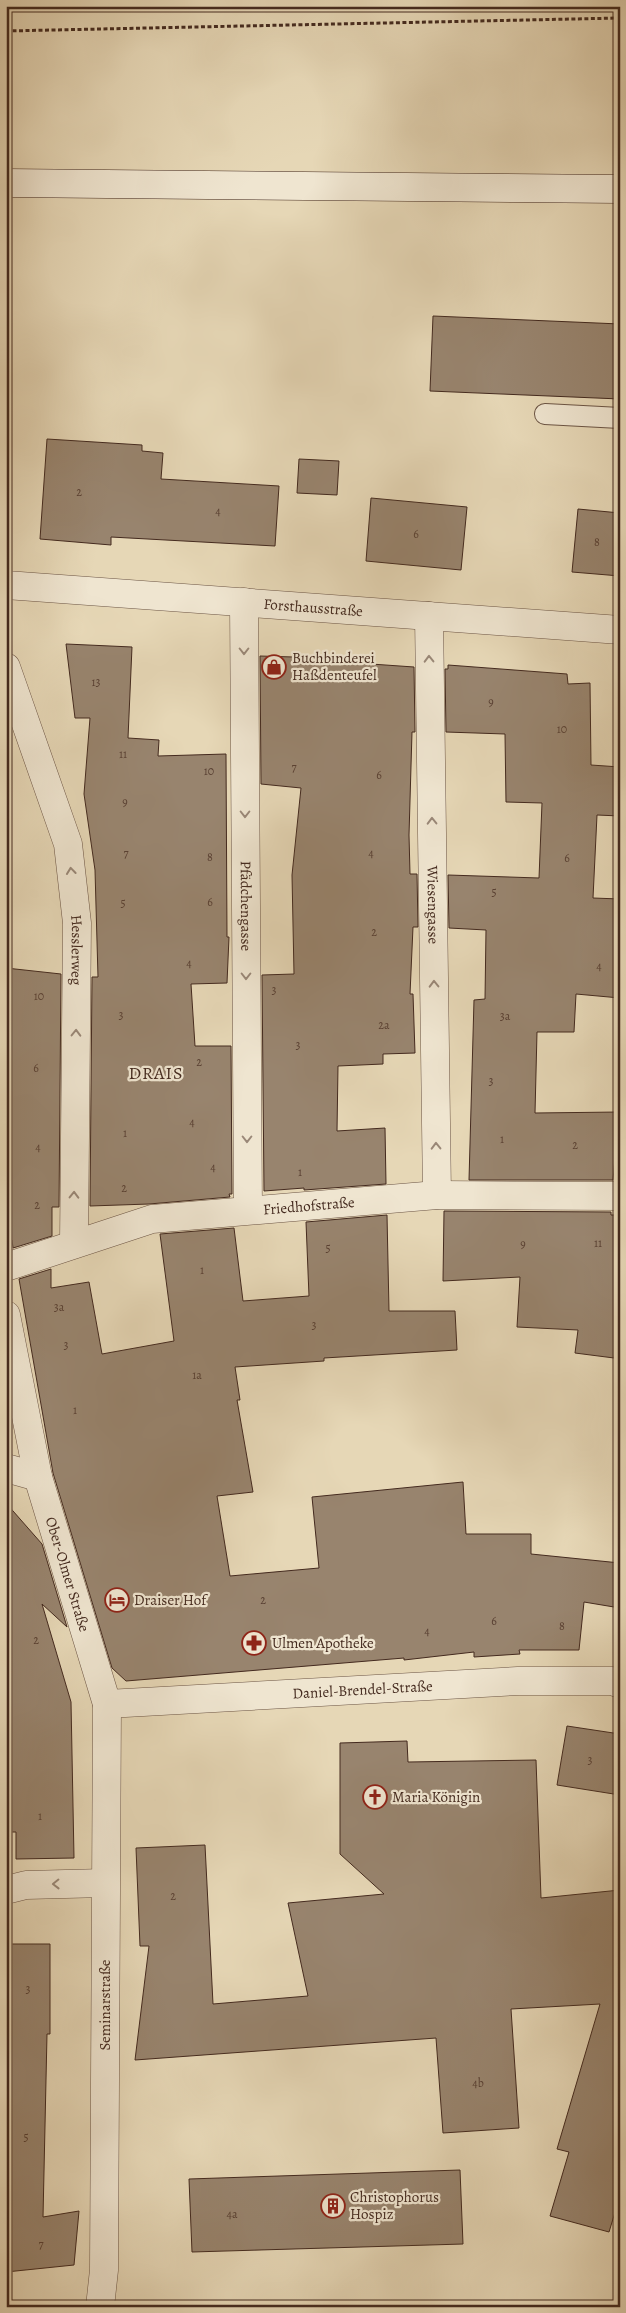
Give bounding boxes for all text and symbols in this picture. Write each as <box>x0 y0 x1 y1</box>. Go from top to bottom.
house number: 2 <box>76 484 82 500</box>
house number: 4 <box>215 503 221 519</box>
house number: 6 <box>413 526 419 542</box>
house number: 8 <box>594 534 600 550</box>
street label: Forsthausstraße <box>263 594 364 621</box>
one-way arrow <box>239 648 249 655</box>
place label: Buchbinderei Haßdenteufel <box>292 648 377 685</box>
shop icon: Buchbinderei Haßdenteufel <box>261 654 287 680</box>
one-way arrow <box>424 654 434 662</box>
house number: 13 <box>91 674 101 690</box>
house number: 9 <box>488 694 494 710</box>
house number: 10 <box>557 721 567 737</box>
house number: 11 <box>119 746 127 762</box>
house number: 7 <box>291 759 297 775</box>
house number: 10 <box>204 763 214 779</box>
house number: 6 <box>376 767 382 783</box>
house number: 9 <box>122 794 128 810</box>
one-way arrow <box>240 810 250 818</box>
one-way arrow <box>427 817 437 824</box>
house number: 7 <box>123 845 129 861</box>
house number: 4 <box>368 845 374 861</box>
house number: 8 <box>207 849 213 865</box>
house number: 6 <box>564 850 570 866</box>
street label: Pfädchengasse <box>236 861 256 952</box>
street label: Wiesengasse <box>422 865 444 945</box>
one-way arrow <box>66 866 77 874</box>
house number: 5 <box>491 884 497 900</box>
house number: 6 <box>207 894 213 910</box>
house number: 5 <box>120 895 126 911</box>
street label: Hesslerweg <box>66 914 87 986</box>
house number: 2 <box>371 924 377 940</box>
house number: 4 <box>186 955 192 971</box>
house number: 4 <box>596 958 602 974</box>
one-way arrow <box>241 972 251 980</box>
one-way arrow <box>429 979 439 987</box>
house number: 3 <box>272 982 277 998</box>
house number: 10 <box>34 988 44 1004</box>
house number: 3 <box>119 1007 124 1023</box>
house number: 3a <box>500 1008 511 1024</box>
house number: 2a <box>378 1017 390 1033</box>
one-way arrow <box>71 1029 81 1036</box>
house number: 3 <box>296 1037 301 1053</box>
house number: 2 <box>196 1054 202 1070</box>
house number: 6 <box>33 1060 39 1076</box>
district label: DRAIS <box>128 1061 184 1085</box>
house number: 3 <box>489 1073 494 1089</box>
house number: 4 <box>189 1114 195 1130</box>
house number: 1 <box>123 1125 127 1141</box>
house number: 1 <box>500 1131 504 1147</box>
one-way arrow <box>242 1135 252 1143</box>
house number: 2 <box>572 1137 578 1153</box>
house number: 4 <box>35 1139 41 1155</box>
one-way arrow <box>431 1142 441 1150</box>
house number: 4 <box>210 1159 216 1175</box>
house number: 1 <box>298 1164 302 1180</box>
house number: 2 <box>121 1180 127 1196</box>
one-way arrow <box>69 1191 79 1199</box>
street label: Friedhofstraße <box>262 1192 356 1220</box>
house number: 2 <box>34 1197 40 1213</box>
house number: 11 <box>594 1235 602 1251</box>
house number: 9 <box>520 1236 526 1252</box>
house number: 5 <box>325 1240 331 1256</box>
house number: 1 <box>200 1262 204 1278</box>
house number: 3a <box>54 1299 65 1315</box>
house number: 3 <box>312 1317 317 1333</box>
house number: 3 <box>64 1337 69 1353</box>
house number: 1a <box>192 1367 202 1383</box>
house number: 1 <box>73 1402 77 1418</box>
street label: Ober-Olmer Straße <box>41 1515 95 1634</box>
hotel icon: Draiser Hof <box>104 1587 130 1613</box>
place label: Draiser Hof <box>134 1590 208 1610</box>
house number: 2 <box>260 1592 266 1608</box>
house number: 6 <box>491 1613 497 1629</box>
house number: 8 <box>559 1618 565 1634</box>
house number: 4 <box>424 1623 430 1639</box>
pharmacy icon: Ulmen Apotheke <box>241 1630 267 1656</box>
house number: 2 <box>33 1632 39 1648</box>
place label: Ulmen Apotheke <box>272 1633 374 1653</box>
street label: Daniel-Brendel-Straße <box>292 1676 434 1704</box>
house number: 3 <box>588 1752 593 1768</box>
church icon: Maria Königin <box>362 1784 388 1810</box>
place label: Maria Königin <box>392 1787 480 1807</box>
house number: 1 <box>38 1808 42 1824</box>
one-way arrow <box>52 1879 60 1890</box>
house number: 2 <box>170 1888 176 1904</box>
street label: Seminarstraße <box>95 1959 115 2051</box>
house number: 3 <box>26 1981 31 1997</box>
house number: 4b <box>472 2075 484 2091</box>
house number: 5 <box>23 2129 29 2145</box>
place label: Christophorus Hospiz <box>350 2187 439 2224</box>
building icon: Christophorus Hospiz <box>320 2193 346 2219</box>
house number: 4a <box>226 2206 238 2222</box>
house number: 7 <box>38 2236 44 2252</box>

